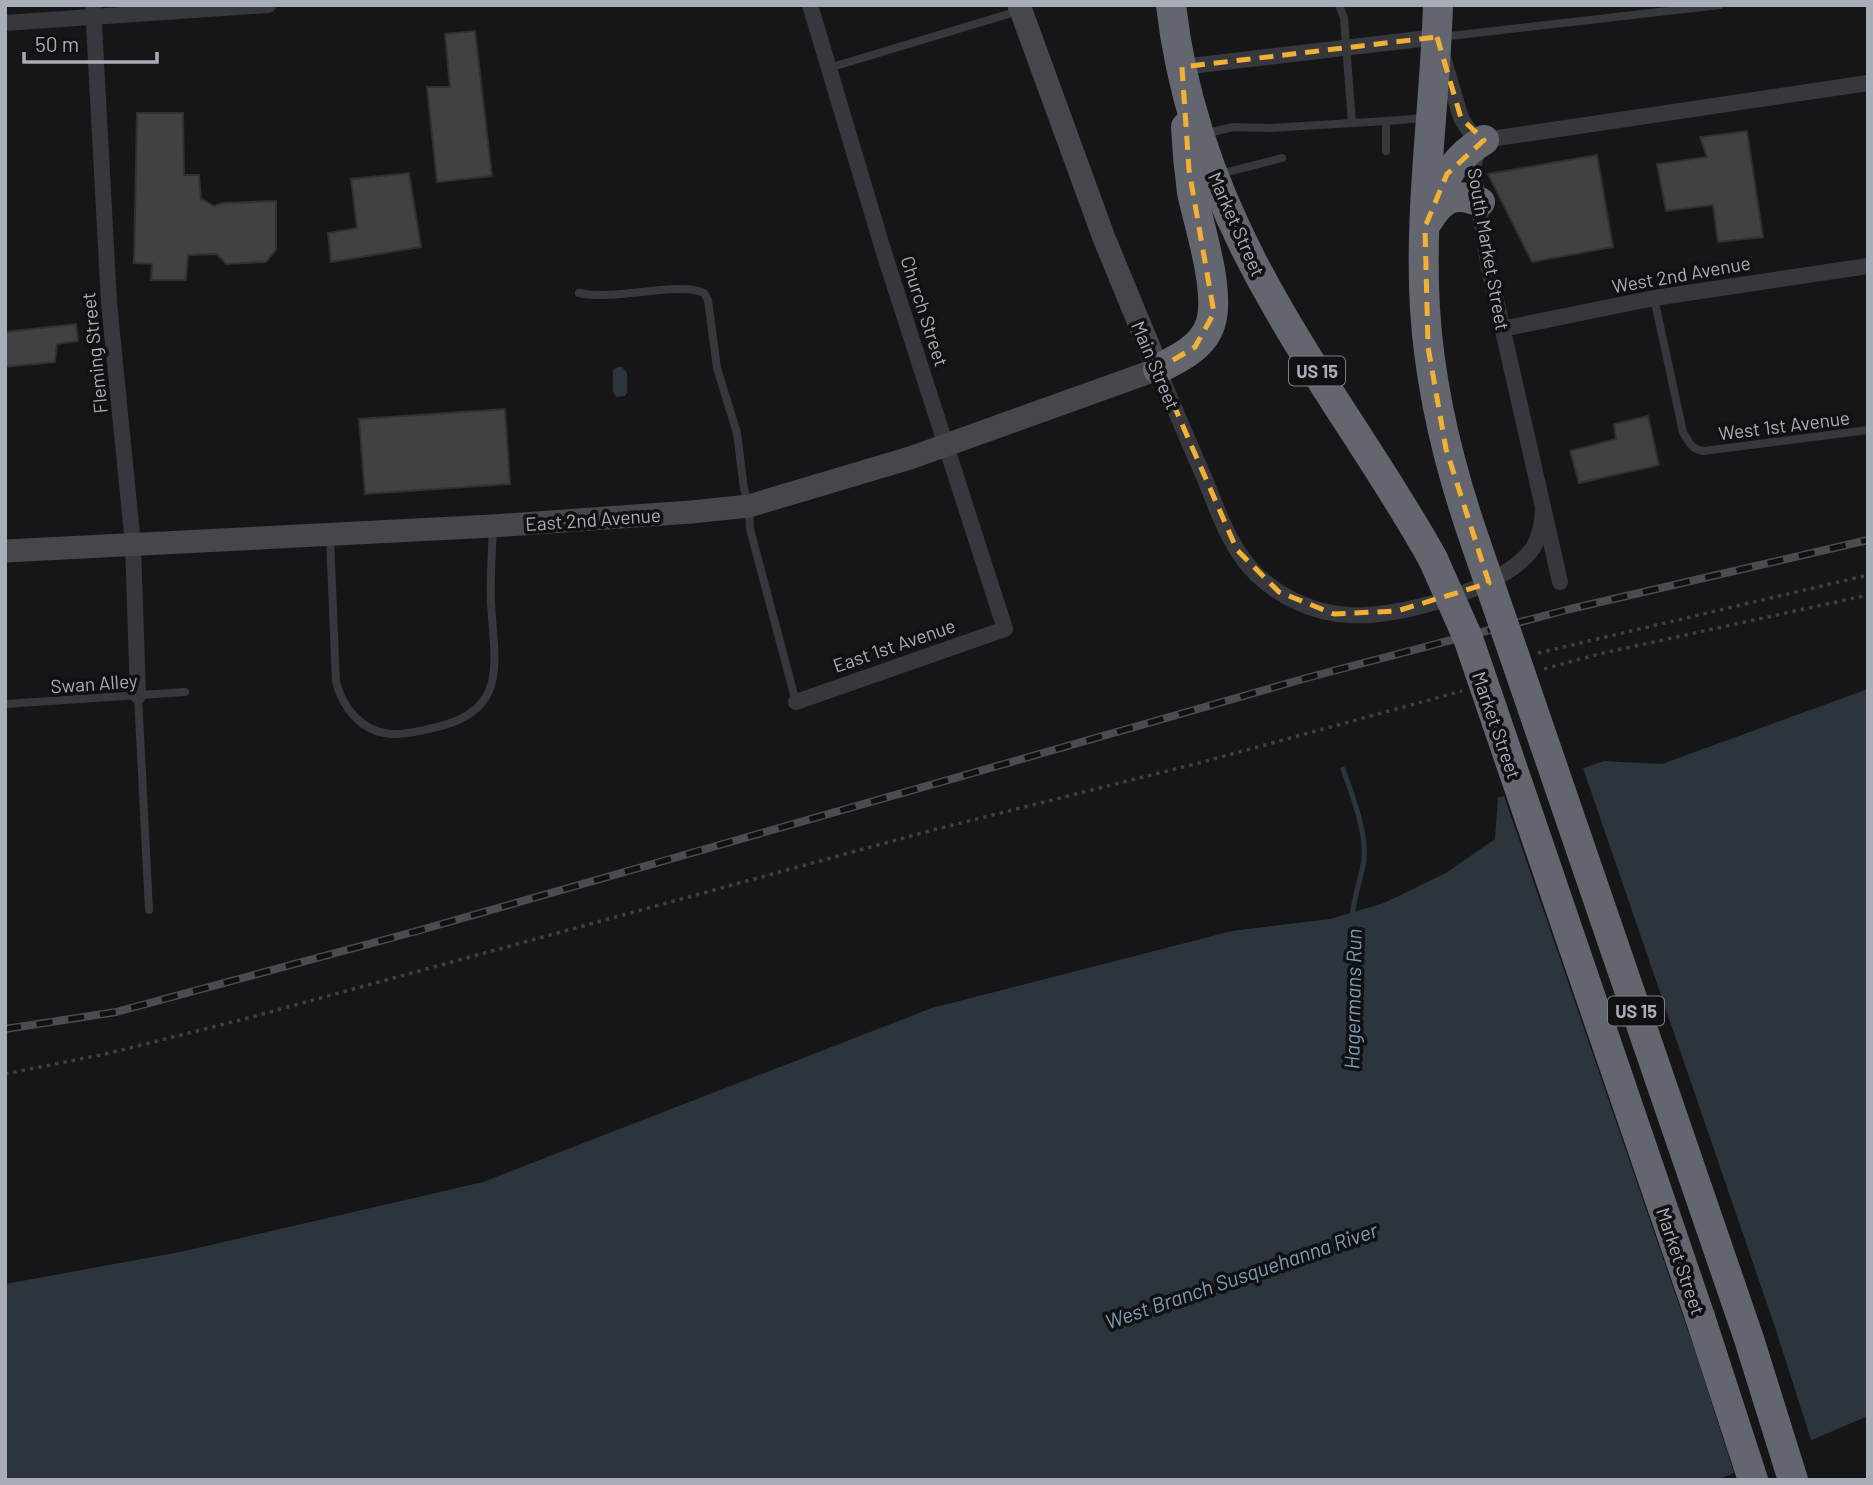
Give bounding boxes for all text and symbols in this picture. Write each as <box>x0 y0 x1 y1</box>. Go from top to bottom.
scale bar <box>24 21 158 65</box>
text: 50 m <box>35 31 79 56</box>
street label: South Market Street <box>1463 166 1515 332</box>
street label: Market Street <box>1204 168 1270 280</box>
street label: West 2nd Avenue <box>1610 250 1752 298</box>
street label: Church Street <box>896 253 954 369</box>
street label: Fleming Street <box>76 291 112 415</box>
street label: Main Street <box>1127 317 1185 413</box>
road number: US 15 <box>1289 356 1345 386</box>
street label: West 1st Avenue <box>1717 406 1851 444</box>
street label: East 2nd Avenue <box>524 503 662 535</box>
street label: East 1st Avenue <box>830 613 958 677</box>
street label: Swan Alley <box>50 668 139 698</box>
street label: Market Street <box>1468 668 1526 782</box>
water label: Hagermans Run <box>1338 928 1366 1070</box>
road number: US 15 <box>1608 996 1664 1026</box>
street label: Market Street <box>1652 1204 1710 1318</box>
water label: West Branch Susquehanna River <box>1101 1216 1381 1333</box>

